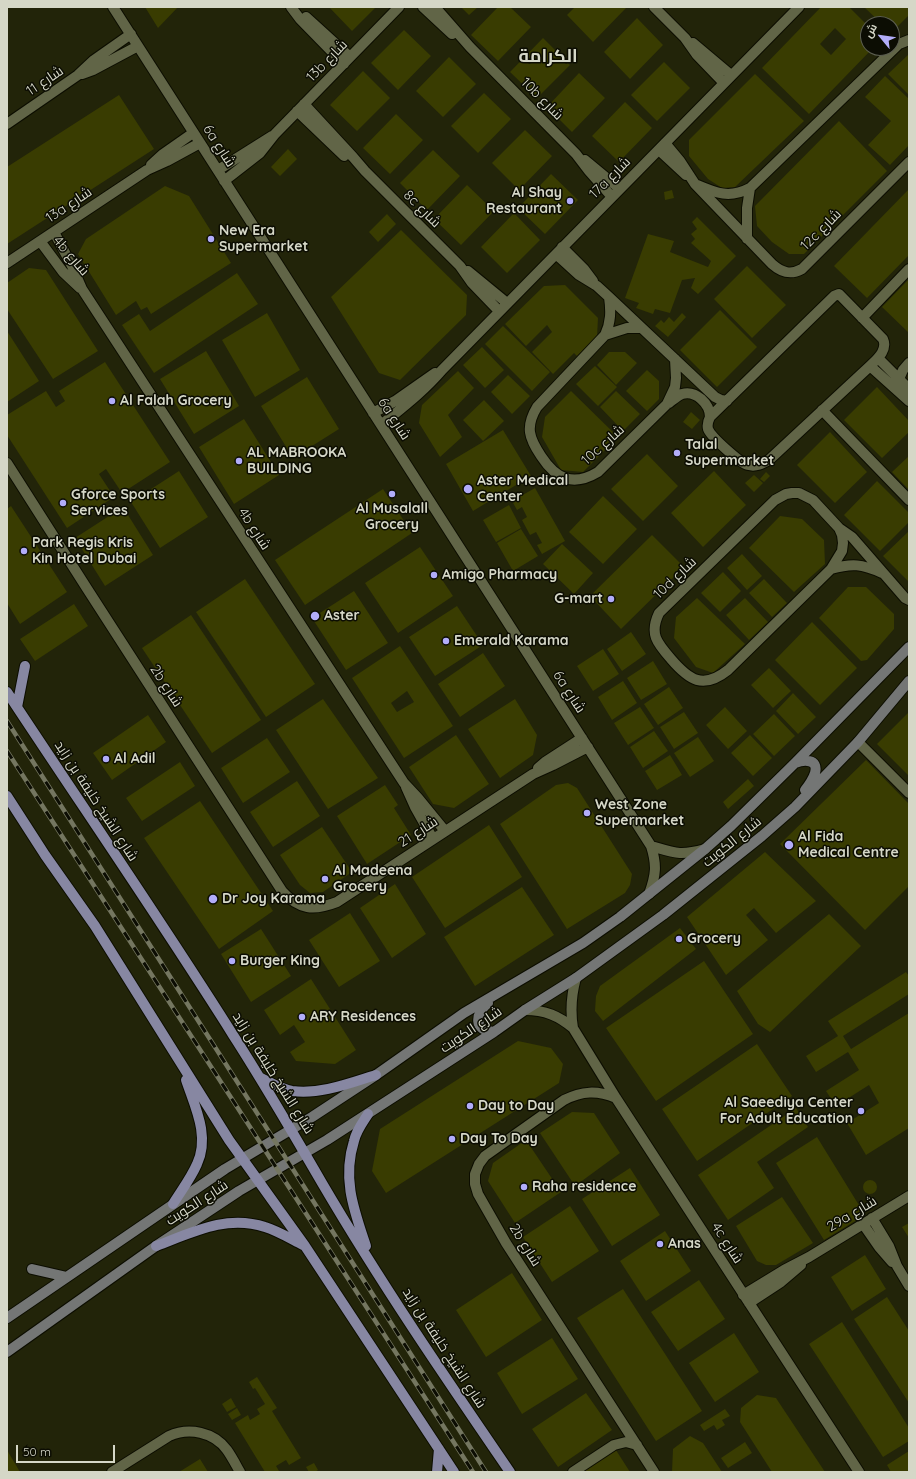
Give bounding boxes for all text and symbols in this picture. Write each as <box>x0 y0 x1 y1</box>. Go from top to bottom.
north arrow <box>860 16 900 56</box>
text: ش <box>861 21 880 40</box>
street label: 13b شارع <box>303 36 351 86</box>
district label: الكرامة <box>518 46 578 68</box>
street label: شارع 11 <box>23 62 67 100</box>
street label: 10b شارع <box>517 74 567 124</box>
street label: 6a شارع <box>199 122 239 170</box>
street label: 17a شارع <box>586 154 634 202</box>
street label: 13a شارع <box>43 184 95 226</box>
place label: Al Shay Restaurant <box>486 185 562 218</box>
street label: 8c شارع <box>400 187 444 231</box>
marker: Al Shay Restaurant <box>565 196 575 206</box>
street label: 12c شارع <box>797 206 845 254</box>
place label: New Era Supermarket <box>219 223 308 256</box>
street label: 4b شارع <box>49 233 93 279</box>
marker: New Era Supermarket <box>206 234 216 244</box>
place label: Al Falah Grocery <box>120 393 232 409</box>
street label: 6a شارع <box>374 395 414 443</box>
marker: Al Falah Grocery <box>107 396 117 406</box>
street label: 10c شارع <box>578 421 628 469</box>
place label: Talal Supermarket <box>685 437 774 470</box>
place label: AL MABROOKA BUILDING <box>247 445 346 478</box>
marker: Talal Supermarket <box>672 448 682 458</box>
marker: AL MABROOKA BUILDING <box>234 456 244 466</box>
place label: Aster Medical Center <box>477 473 568 506</box>
marker: Aster Medical Center <box>462 483 474 495</box>
place label: Gforce Sports Services <box>71 487 165 520</box>
marker: Al Musalall Grocery <box>387 489 397 499</box>
marker: Gforce Sports Services <box>58 498 68 508</box>
place label: Al Musalall Grocery <box>356 501 428 534</box>
street label: 4b شارع <box>234 505 274 553</box>
place label: Park Regis Kris Kin Hotel Dubai <box>32 535 136 568</box>
marker: Park Regis Kris Kin Hotel Dubai <box>19 546 29 556</box>
street label: 10d شارع <box>650 554 700 602</box>
place label: Amigo Pharmacy <box>442 567 557 583</box>
marker: Amigo Pharmacy <box>429 570 439 580</box>
place label: G-mart <box>554 591 603 607</box>
marker: G-mart <box>606 594 616 604</box>
place label: Aster <box>324 608 360 624</box>
marker: Aster <box>309 610 321 622</box>
place label: Emerald Karama <box>454 633 569 649</box>
marker: Emerald Karama <box>441 636 451 646</box>
street label: 2b شارع <box>146 662 186 710</box>
street label: 6a شارع <box>549 668 589 716</box>
street label: شارع الشيخ خليفة بن زايد <box>51 738 141 864</box>
place label: Al Adil <box>114 751 155 767</box>
marker: Al Adil <box>101 754 111 764</box>
place label: West Zone Supermarket <box>595 797 684 830</box>
marker: West Zone Supermarket <box>582 808 592 818</box>
street label: شارع 21 <box>395 813 441 851</box>
street label: شارع الكويت <box>699 813 765 871</box>
place label: Al Fida Medical Centre <box>798 829 899 862</box>
marker: Al Fida Medical Centre <box>783 839 795 851</box>
place label: Al Madeena Grocery <box>333 863 412 896</box>
marker: Al Madeena Grocery <box>320 874 330 884</box>
place label: Dr Joy Karama <box>222 891 325 907</box>
marker: Dr Joy Karama <box>207 893 219 905</box>
place label: Grocery <box>687 931 741 947</box>
marker: Grocery <box>674 934 684 944</box>
place label: Burger King <box>240 953 320 969</box>
marker: Burger King <box>227 956 237 966</box>
street label: شارع الكويت <box>437 1003 505 1057</box>
street label: شارع الشيخ خليفة بن زايد <box>229 1009 317 1137</box>
place label: ARY Residences <box>310 1009 416 1025</box>
marker: ARY Residences <box>297 1012 307 1022</box>
place label: Al Saeediya Center For Adult Education <box>720 1095 853 1128</box>
place label: Day to Day <box>478 1098 554 1114</box>
marker: Day to Day <box>465 1101 475 1111</box>
marker: Al Saeediya Center For Adult Education <box>856 1106 866 1116</box>
place label: Day To Day <box>460 1131 538 1147</box>
marker: Day To Day <box>447 1134 457 1144</box>
street label: شارع الكويت <box>163 1177 231 1229</box>
place label: Raha residence <box>532 1179 636 1195</box>
marker: Raha residence <box>519 1182 529 1192</box>
street label: 29a شارع <box>824 1193 880 1235</box>
street label: 4c شارع <box>708 1219 746 1267</box>
street label: 2b شارع <box>505 1221 545 1269</box>
place label: Anas <box>668 1236 701 1252</box>
marker: Anas <box>655 1239 665 1249</box>
street label: شارع الشيخ خليفة بن زايد <box>399 1285 489 1411</box>
scale bar <box>18 1437 117 1463</box>
text: 50 m <box>23 1444 51 1459</box>

